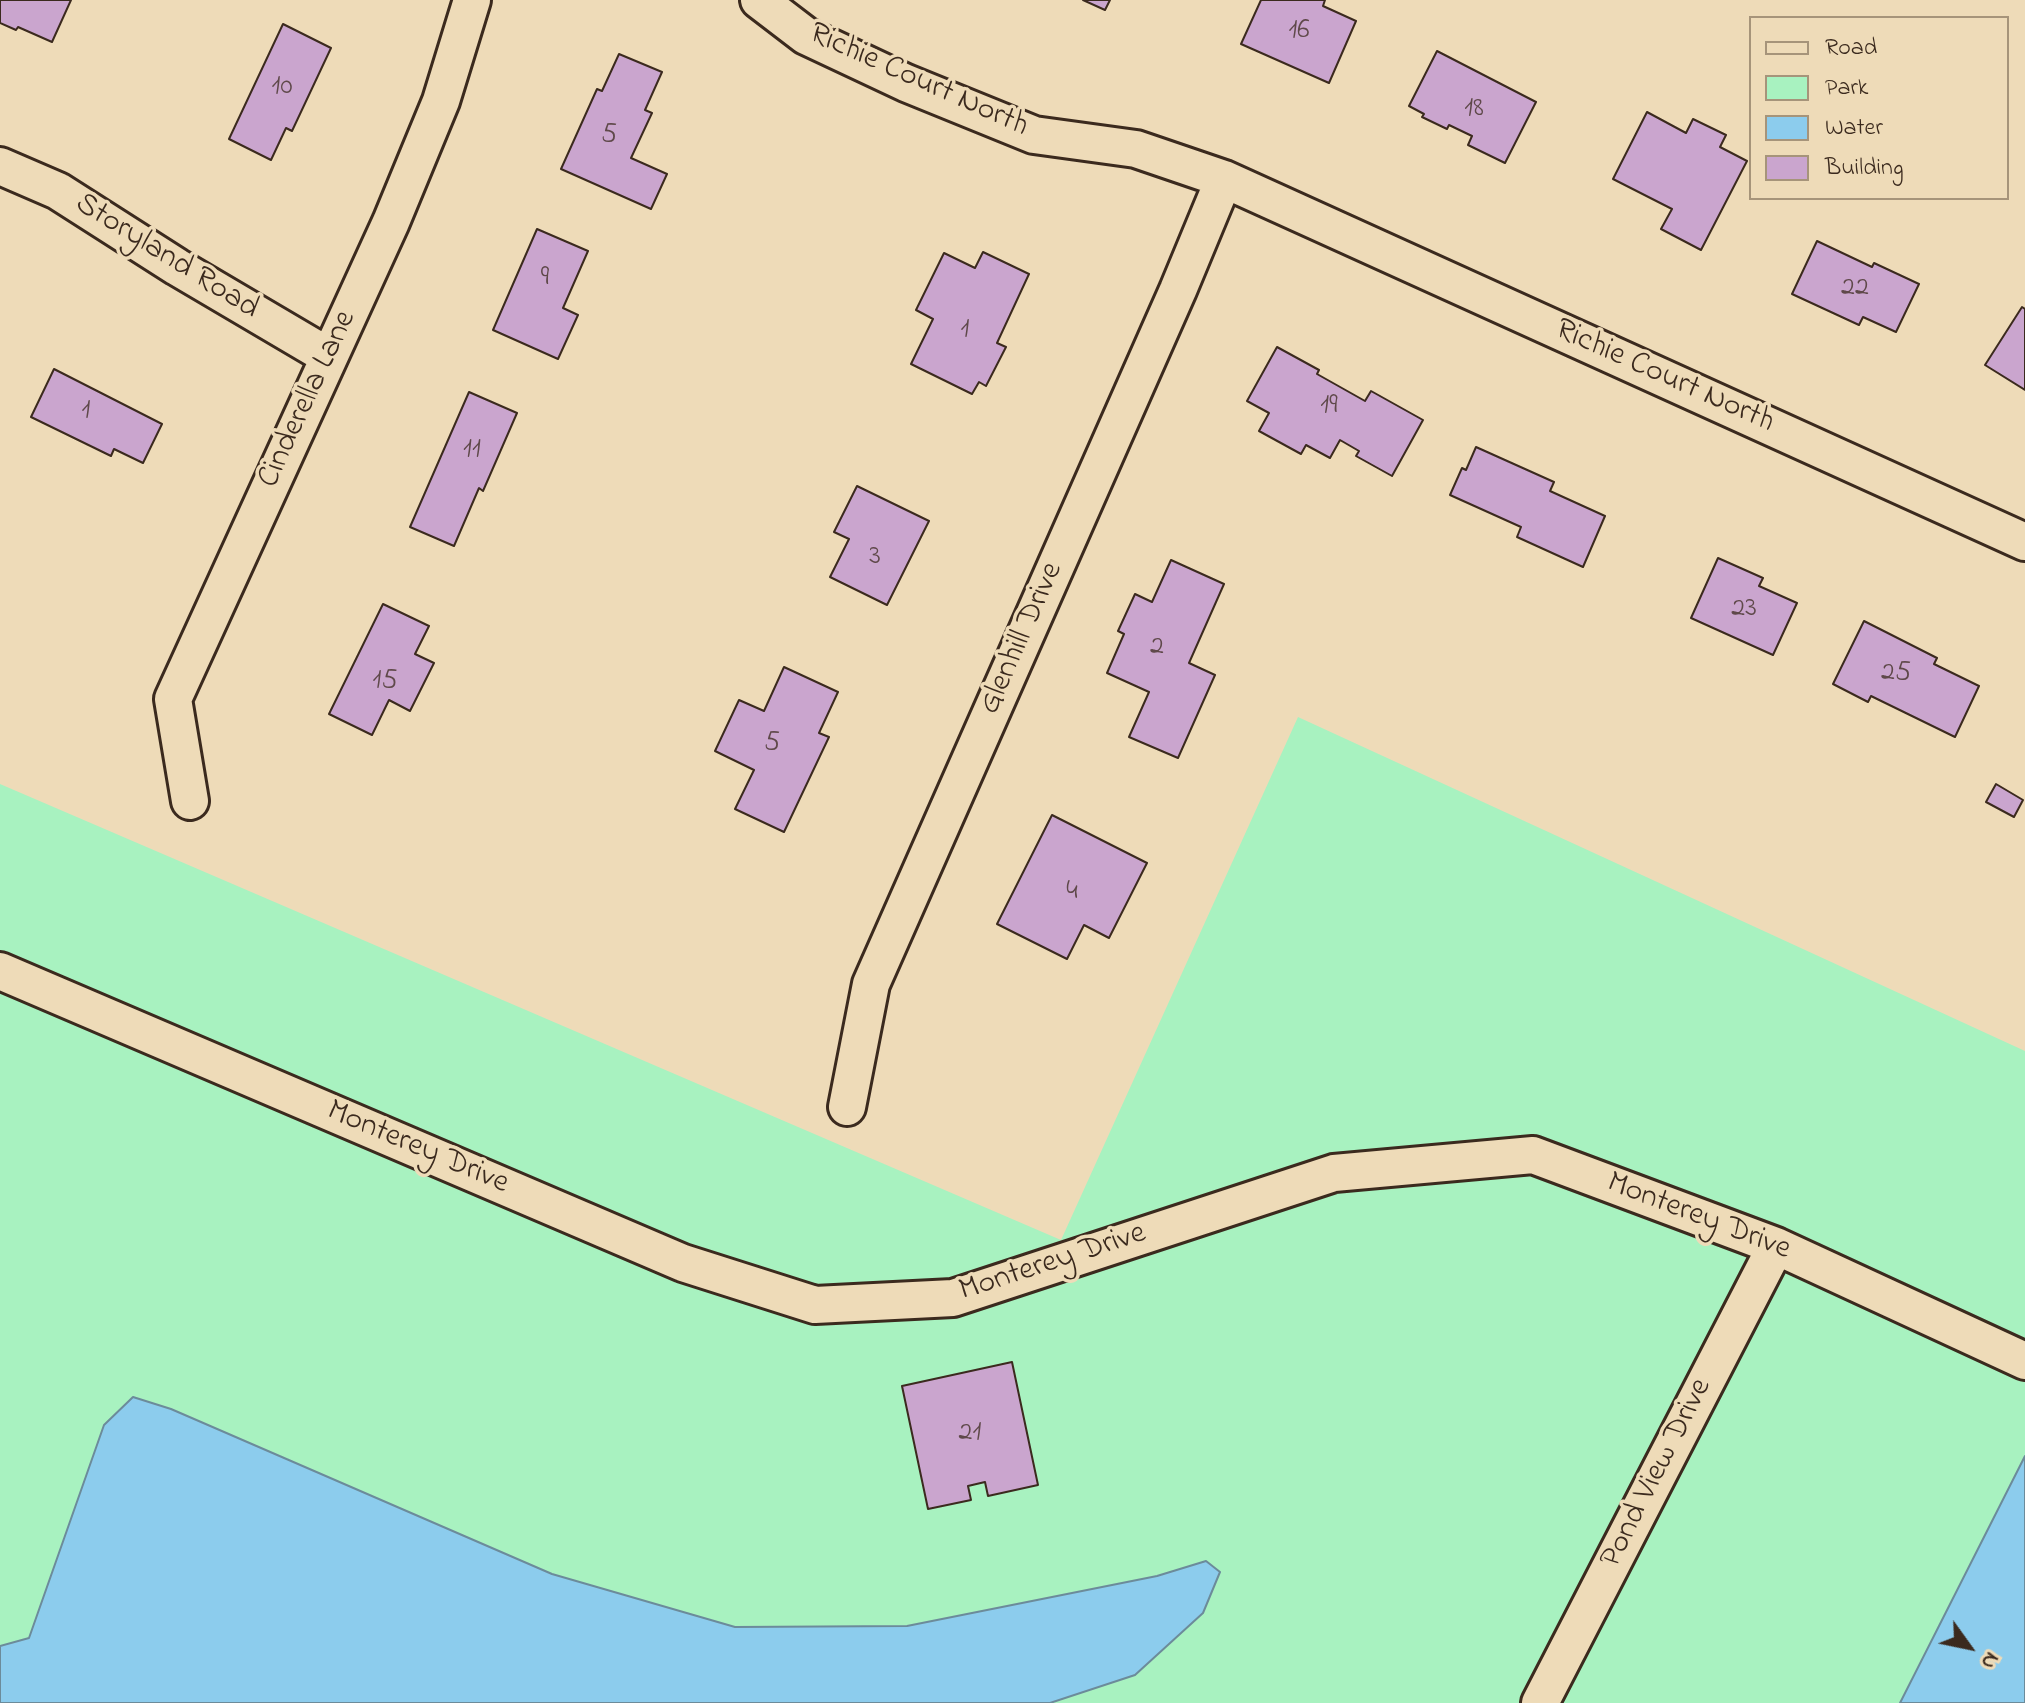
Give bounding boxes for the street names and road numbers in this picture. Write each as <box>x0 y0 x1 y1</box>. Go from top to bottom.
street label: Richie Court North <box>802 16 1034 148</box>
street label: Storyland Road <box>67 186 265 330</box>
street label: Cinderella Lane <box>251 305 367 495</box>
street label: Richie Court North <box>1548 312 1780 444</box>
street label: Glenhill Drive <box>972 557 1074 721</box>
street label: Monterey Drive <box>320 1093 514 1205</box>
street label: Monterey Drive <box>1601 1165 1795 1271</box>
street label: Monterey Drive <box>955 1216 1151 1312</box>
street label: Pond View Drive <box>1594 1373 1722 1575</box>

